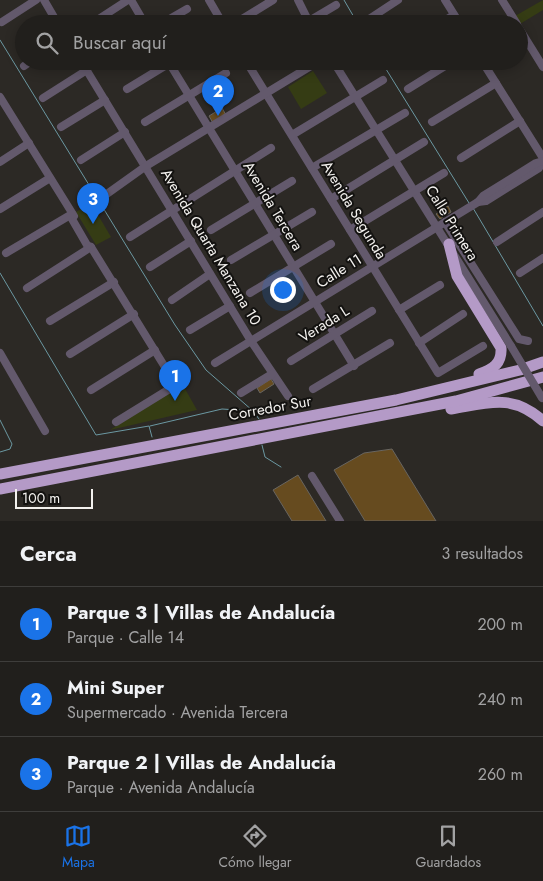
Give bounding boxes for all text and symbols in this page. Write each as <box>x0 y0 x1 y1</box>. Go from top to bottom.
search box <box>15 15 528 70</box>
icon: search <box>33 29 61 57</box>
text: Buscar aquí <box>73 29 167 56</box>
pin: 2 <box>202 75 234 116</box>
street label: Avenida Tercera <box>238 157 308 255</box>
street label: Avenida Segunda <box>316 157 392 263</box>
street label: Avenida Quarta Manzana 10 <box>155 164 267 330</box>
street label: Calle Primera <box>420 181 484 265</box>
pin: 3 <box>77 183 109 224</box>
street label: Calle 11 <box>312 248 366 294</box>
your location <box>270 277 296 303</box>
street label: Verada L <box>295 300 354 348</box>
pin: 1 <box>159 360 191 401</box>
street label: Corredor Sur <box>227 390 314 426</box>
scale bar <box>15 486 92 509</box>
text: 100 m <box>22 488 60 508</box>
text: Cerca <box>20 539 77 569</box>
text: 3 resultados <box>442 542 523 565</box>
text: Parque 3 | Villas de Andalucía <box>67 599 335 626</box>
text: 1 <box>32 613 40 636</box>
text: 200 m <box>477 613 523 636</box>
text: Parque · Calle 14 <box>67 626 184 649</box>
text: Mini Super <box>67 674 164 701</box>
text: 2 <box>31 688 41 711</box>
text: 240 m <box>478 688 523 711</box>
text: Supermercado · Avenida Tercera <box>67 701 288 724</box>
text: Parque 2 | Villas de Andalucía <box>67 749 336 776</box>
text: 3 <box>31 763 41 786</box>
text: 260 m <box>478 763 523 786</box>
text: Parque · Avenida Andalucía <box>67 776 255 799</box>
tab: Mapa <box>62 822 95 872</box>
tab: Cómo llegar <box>218 822 292 872</box>
tab: Guardados <box>415 822 481 872</box>

